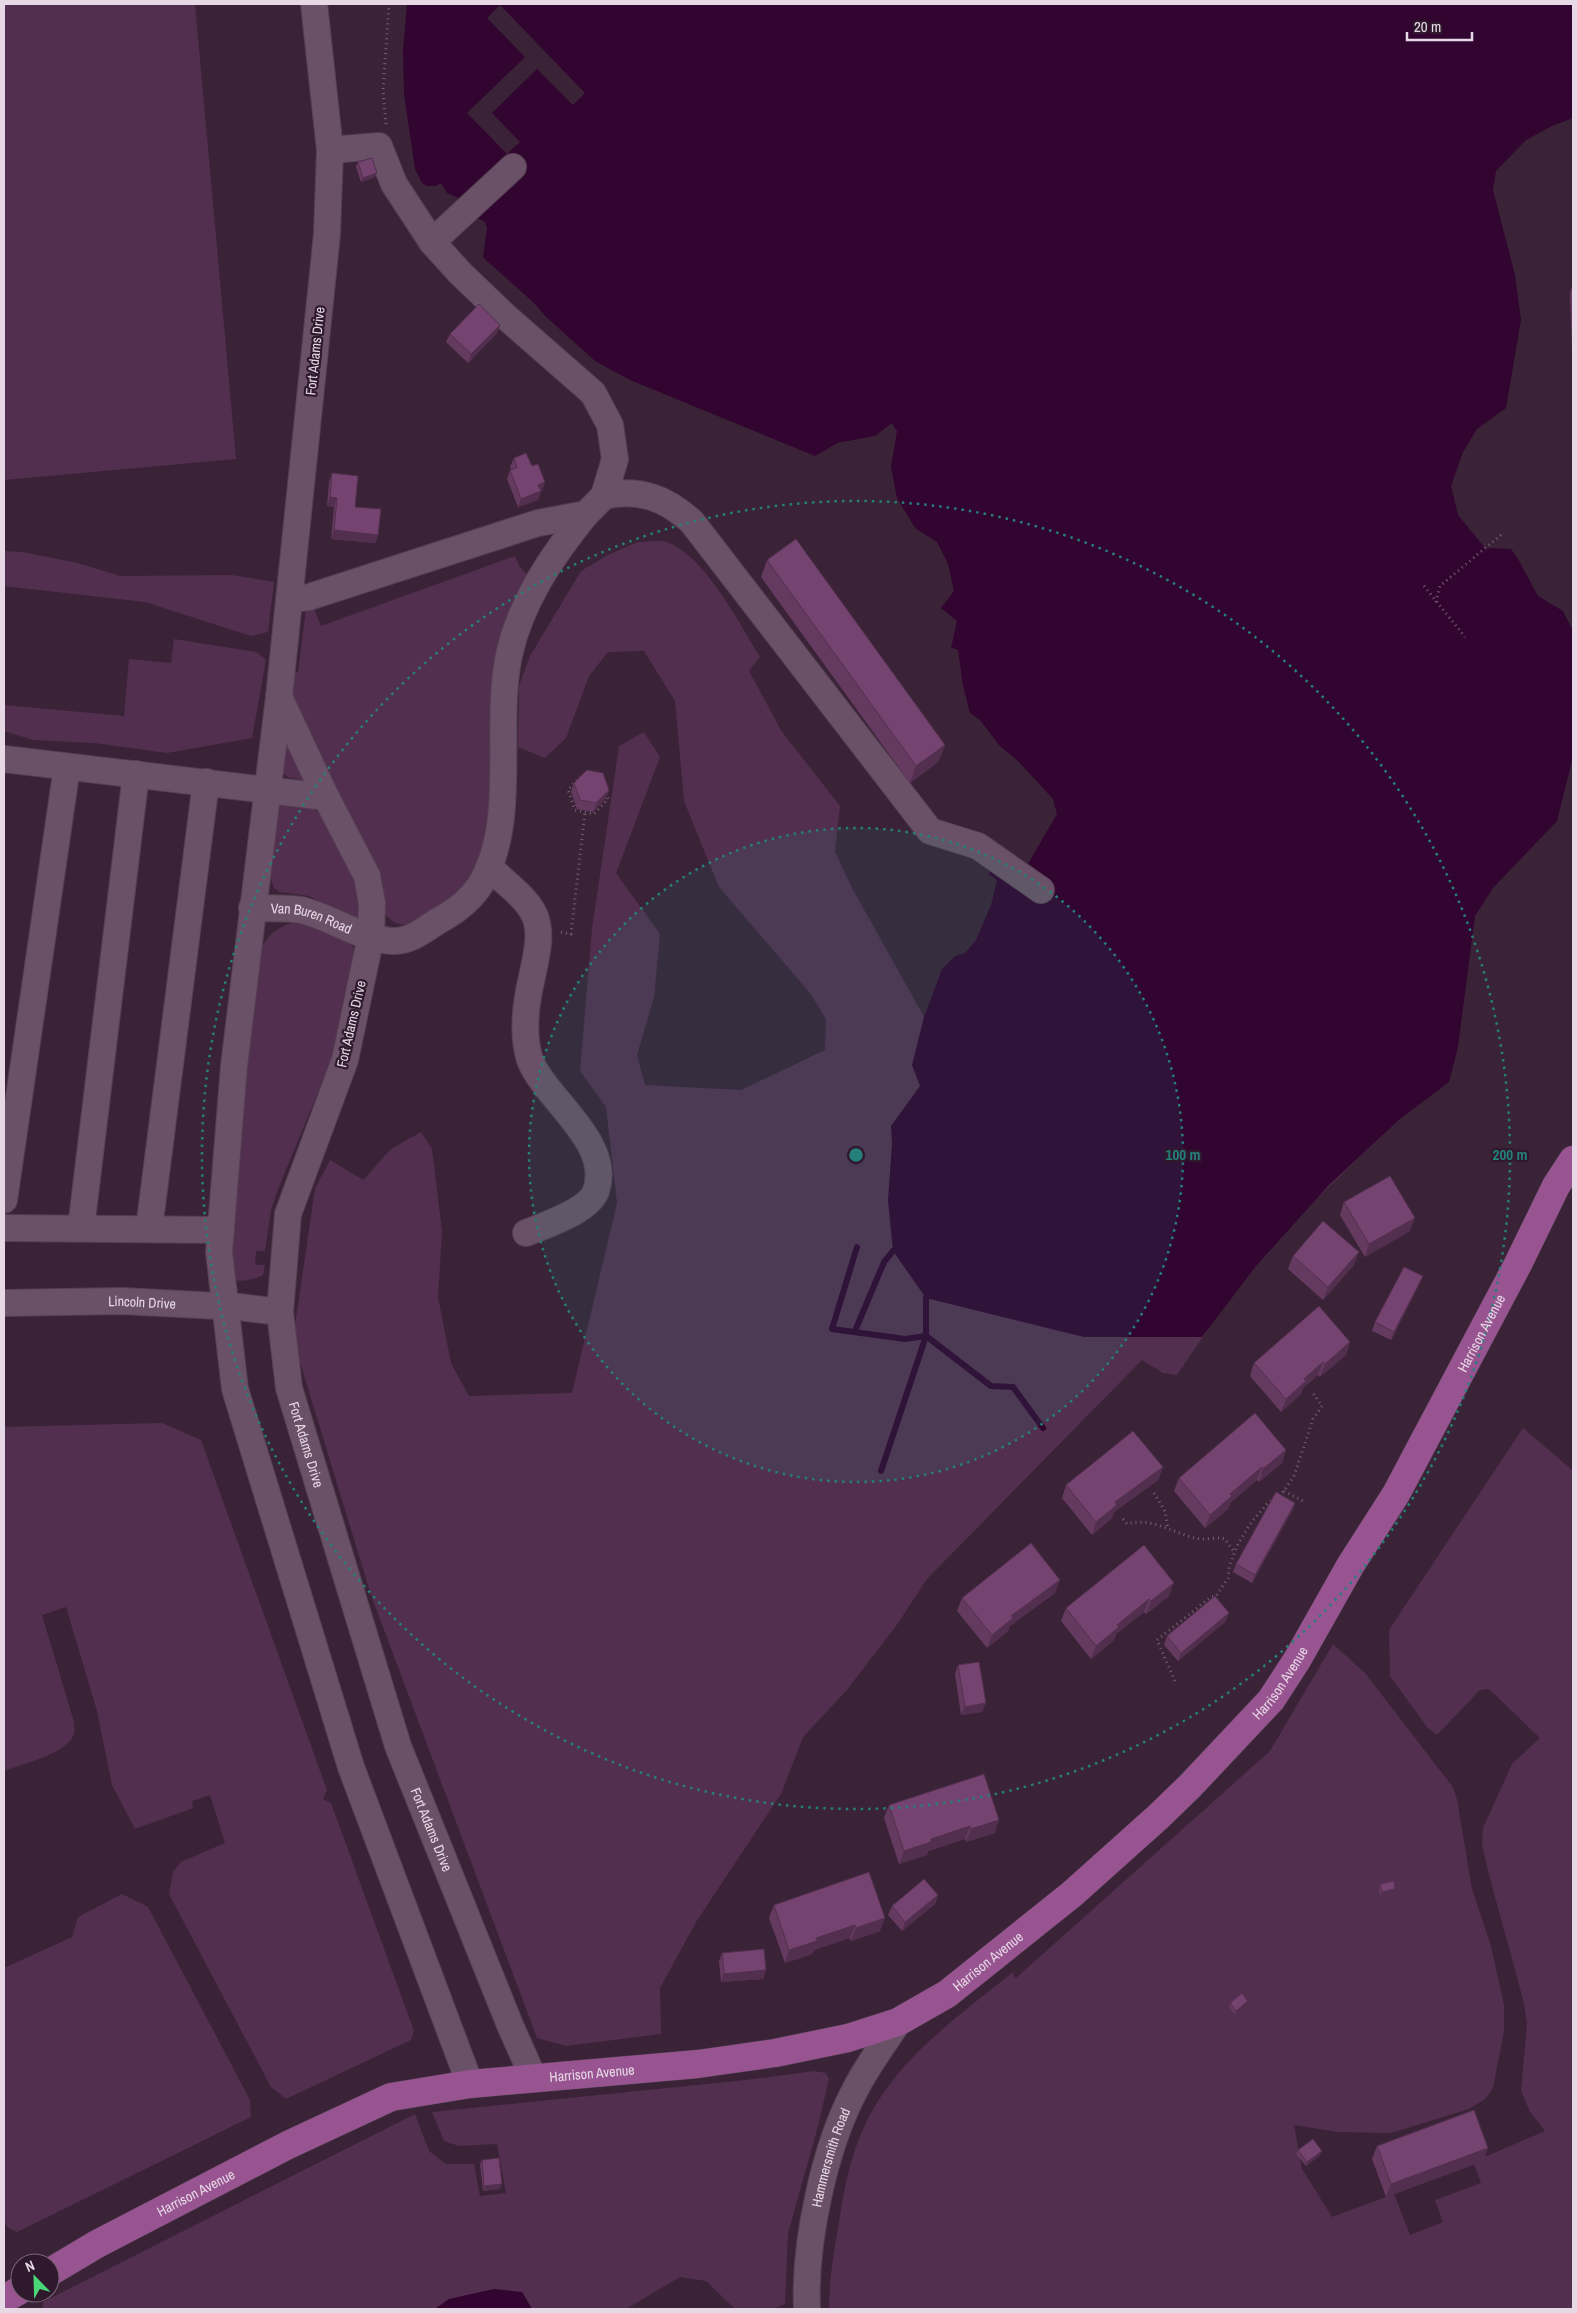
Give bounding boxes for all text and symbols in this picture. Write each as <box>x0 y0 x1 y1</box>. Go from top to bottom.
scale bar <box>1407 10 1472 42</box>
text: 20 m <box>1414 16 1441 37</box>
street label: Fort Adams Drive <box>301 306 329 396</box>
street label: Van Buren Road <box>271 899 355 938</box>
street label: Fort Adams Drive <box>332 979 370 1069</box>
text: 100 m <box>1166 1144 1200 1165</box>
text: 200 m <box>1493 1144 1527 1165</box>
centre of rings <box>847 1146 865 1164</box>
street label: Harrison Avenue <box>1453 1291 1509 1375</box>
street label: Lincoln Drive <box>108 1292 176 1313</box>
street label: Fort Adams Drive <box>285 1400 328 1490</box>
street label: Harrison Avenue <box>1248 1643 1312 1723</box>
street label: Fort Adams Drive <box>407 1785 456 1874</box>
street label: Harrison Avenue <box>949 1928 1027 1995</box>
street label: Harrison Avenue <box>549 2061 635 2086</box>
street label: Hammersmith Road <box>807 2105 854 2209</box>
street label: Harrison Avenue <box>154 2165 238 2220</box>
north arrow <box>10 2253 60 2303</box>
text: N <box>23 2256 37 2276</box>

